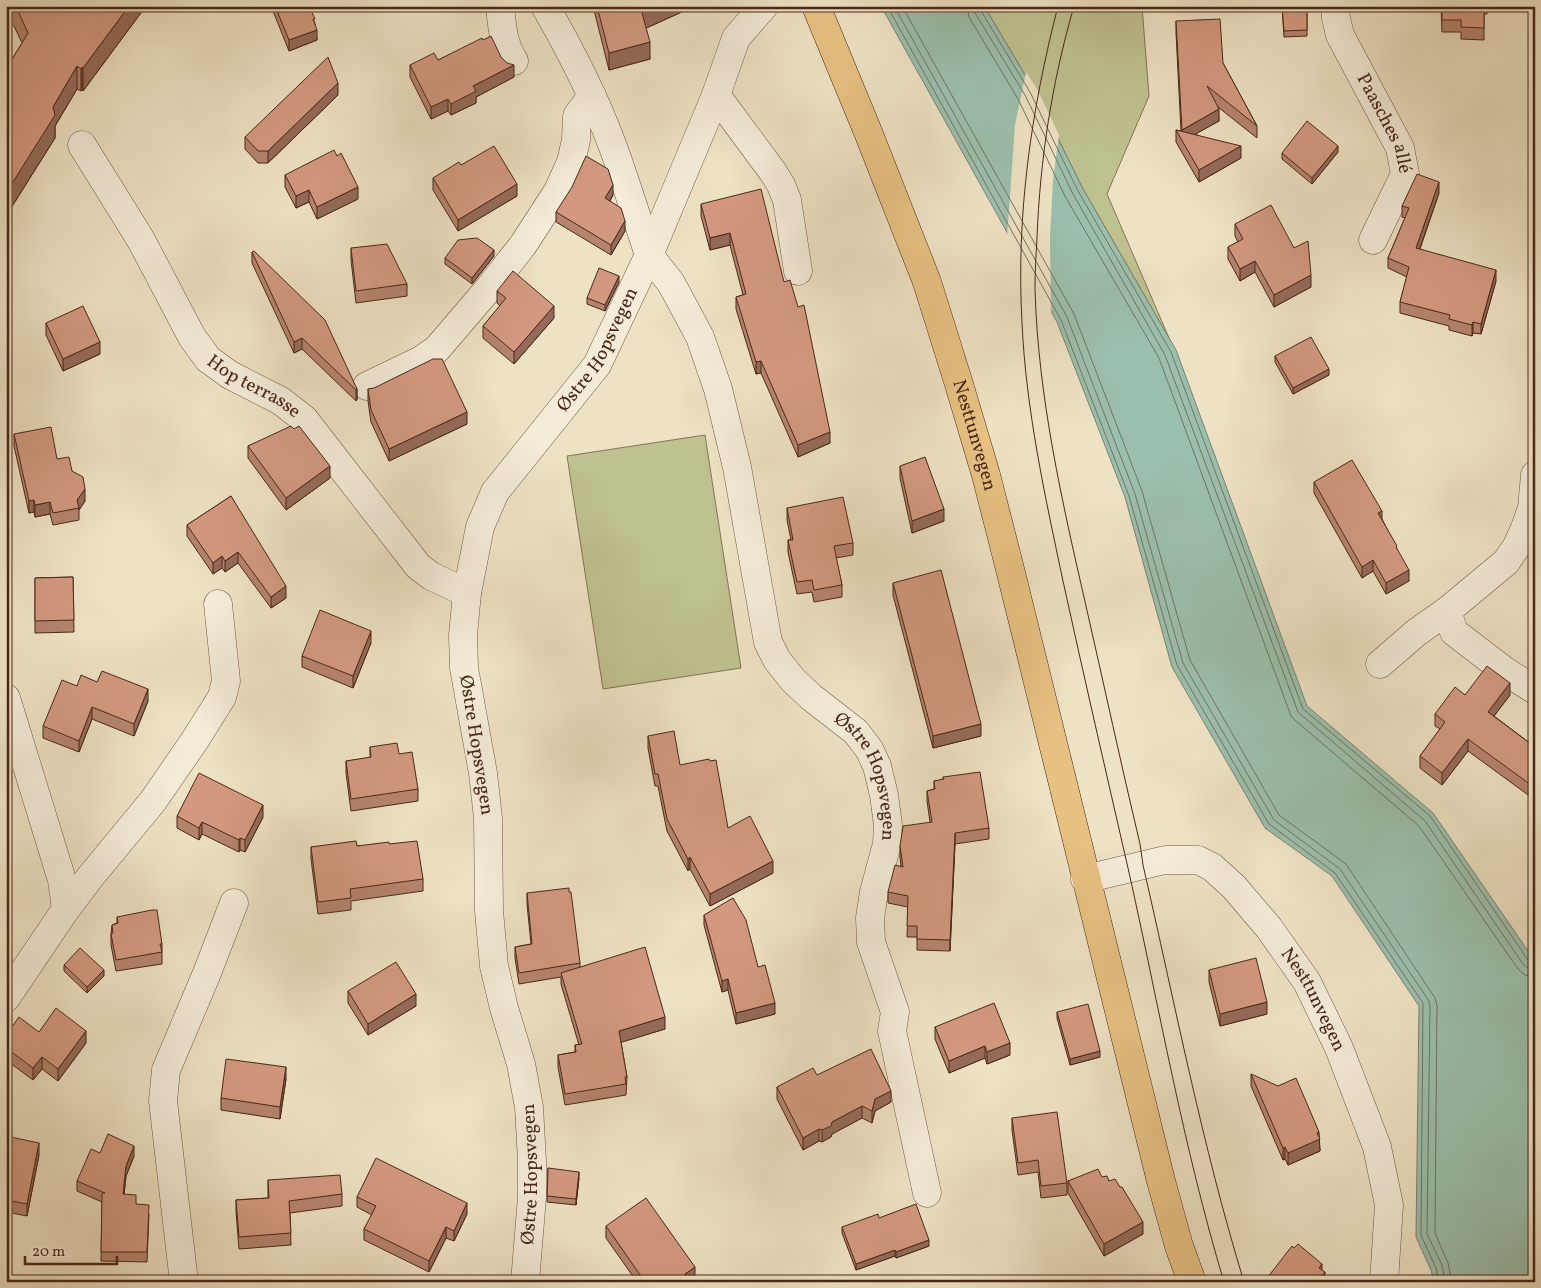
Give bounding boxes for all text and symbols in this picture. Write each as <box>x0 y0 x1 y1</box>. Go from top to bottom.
street label: Paasches allé <box>1350 69 1418 176</box>
street label: Østre Hopsvegen <box>551 283 645 418</box>
street label: Hop terrasse <box>201 349 306 425</box>
street label: Nesttunvegen <box>945 377 1003 494</box>
street label: Østre Hopsvegen <box>452 673 500 817</box>
street label: Østre Hopsvegen <box>828 706 901 842</box>
street label: Nesttunvegen <box>1274 943 1352 1056</box>
street label: Østre Hopsvegen <box>515 1103 545 1246</box>
scale bar <box>25 1233 118 1265</box>
text: 20 m <box>32 1242 65 1263</box>

